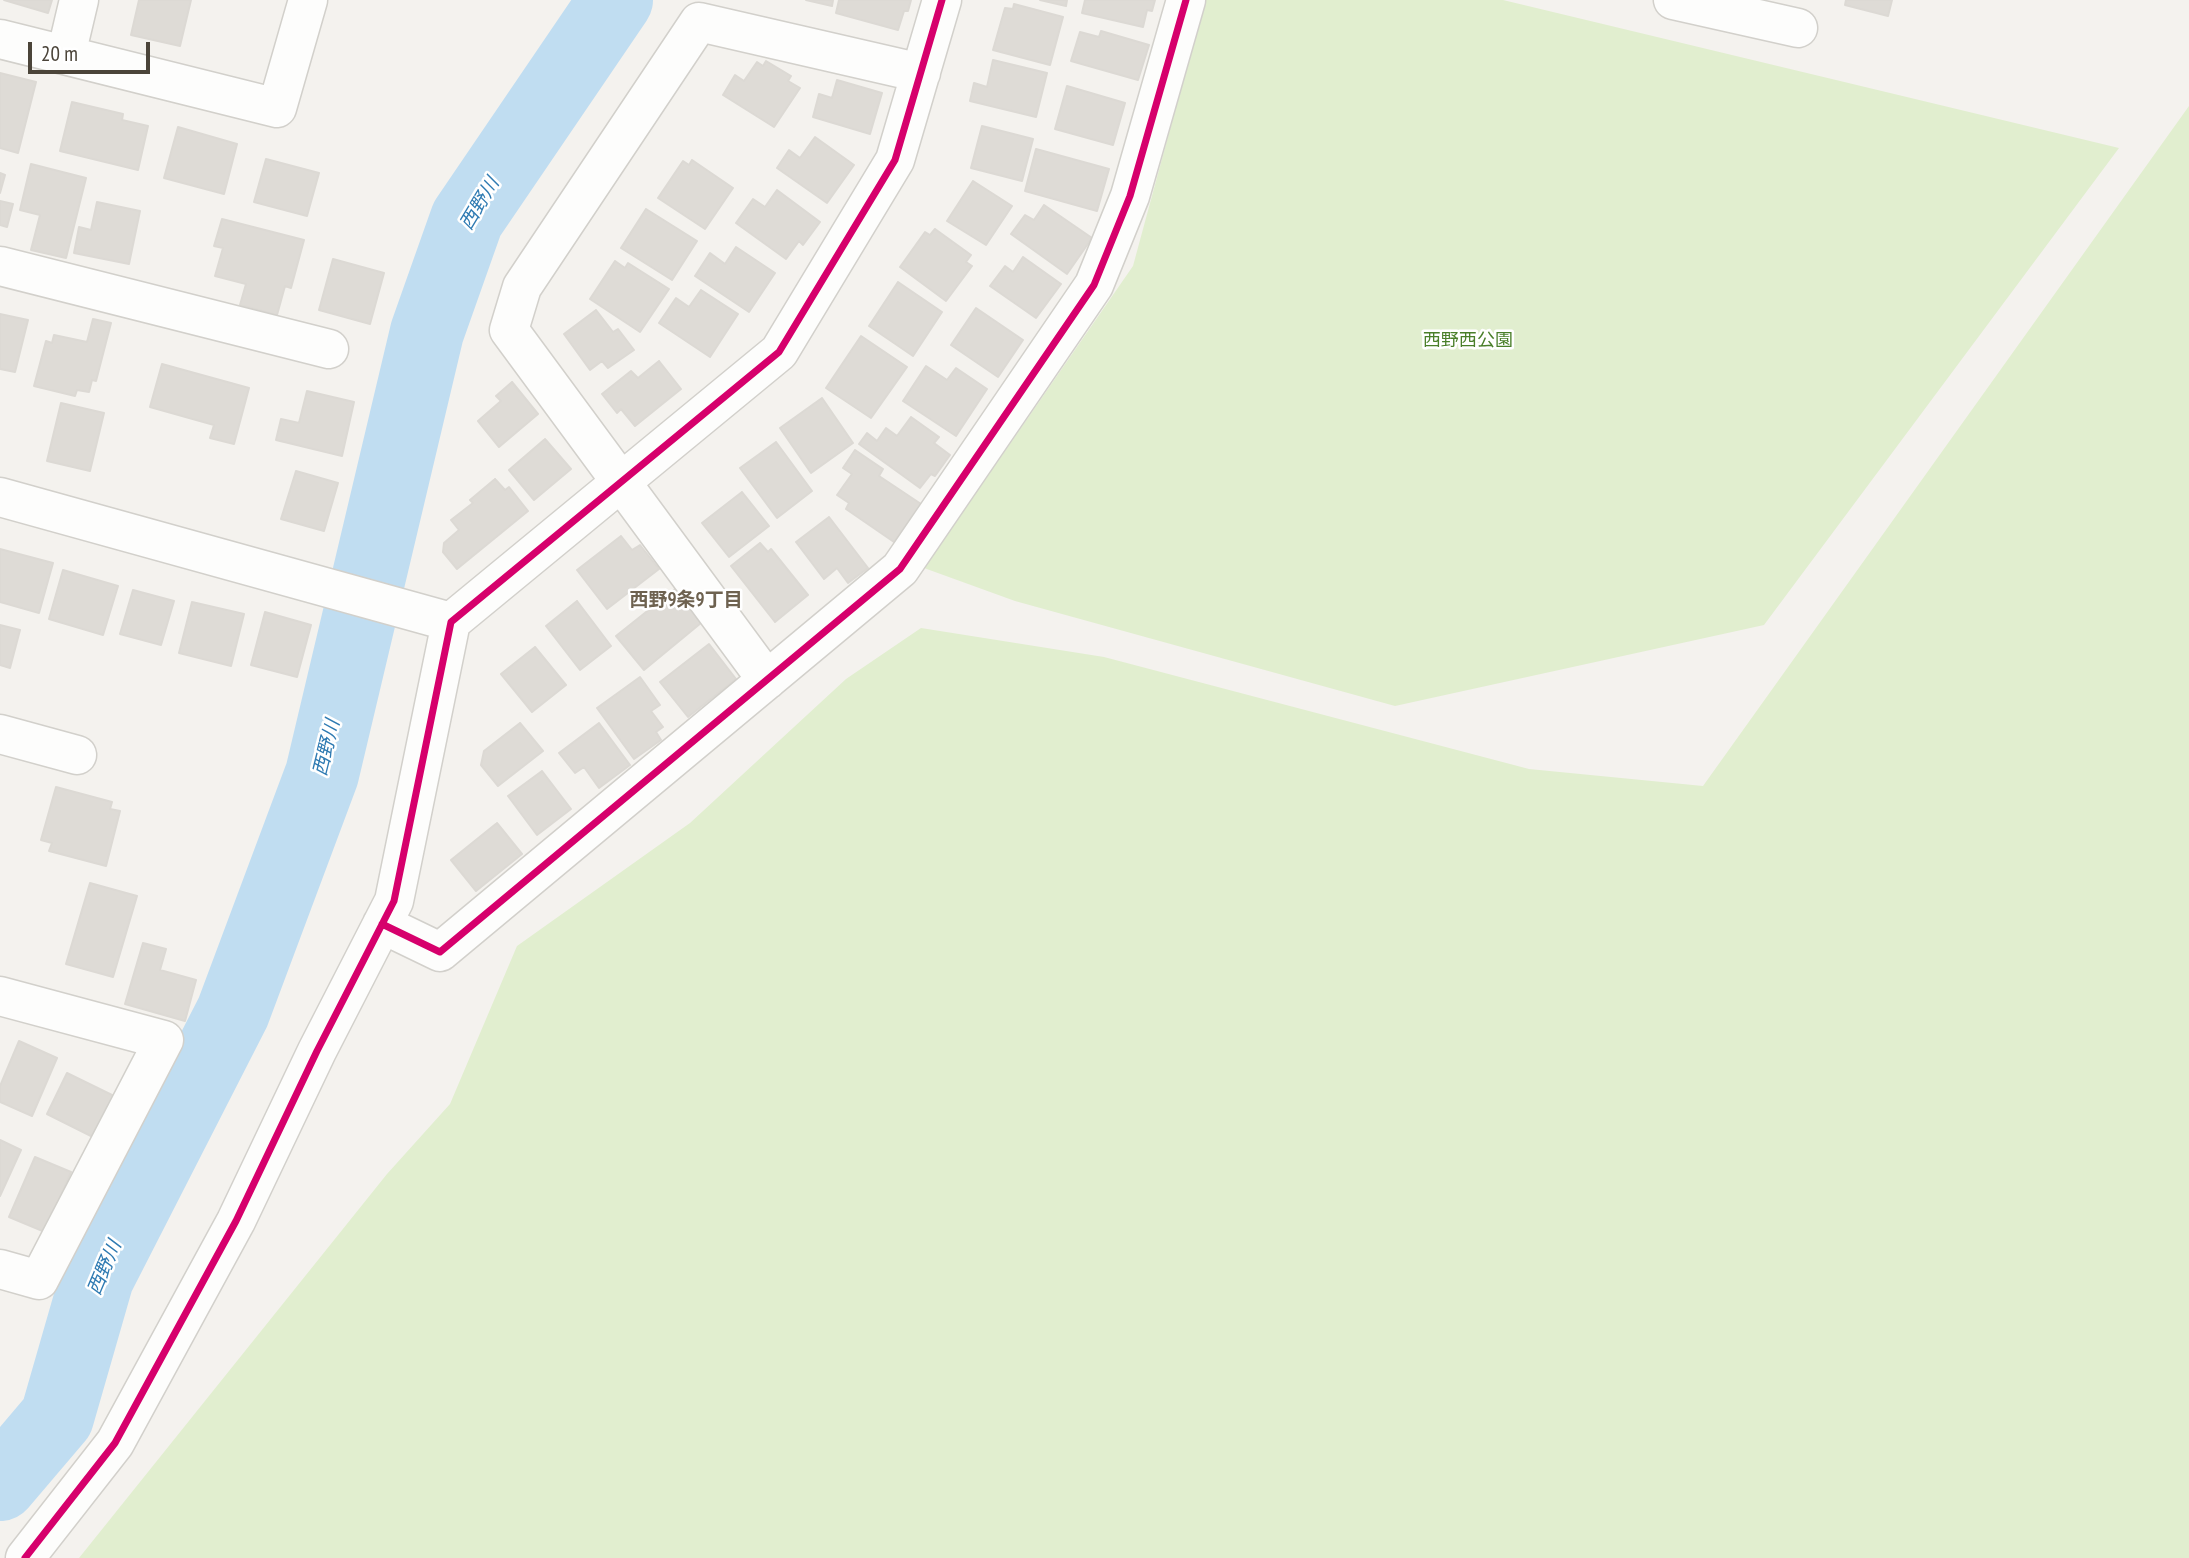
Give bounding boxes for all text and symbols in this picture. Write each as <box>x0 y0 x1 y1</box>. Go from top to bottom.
scale bar <box>32 28 154 72</box>
text: 20 m <box>41 40 78 67</box>
water label: 西野川 <box>456 174 504 234</box>
park label: 西野西公園 <box>1423 330 1513 352</box>
district label: 西野9条9丁目 <box>629 590 743 612</box>
water label: 西野川 <box>309 718 345 778</box>
water label: 西野川 <box>83 1237 127 1299</box>

